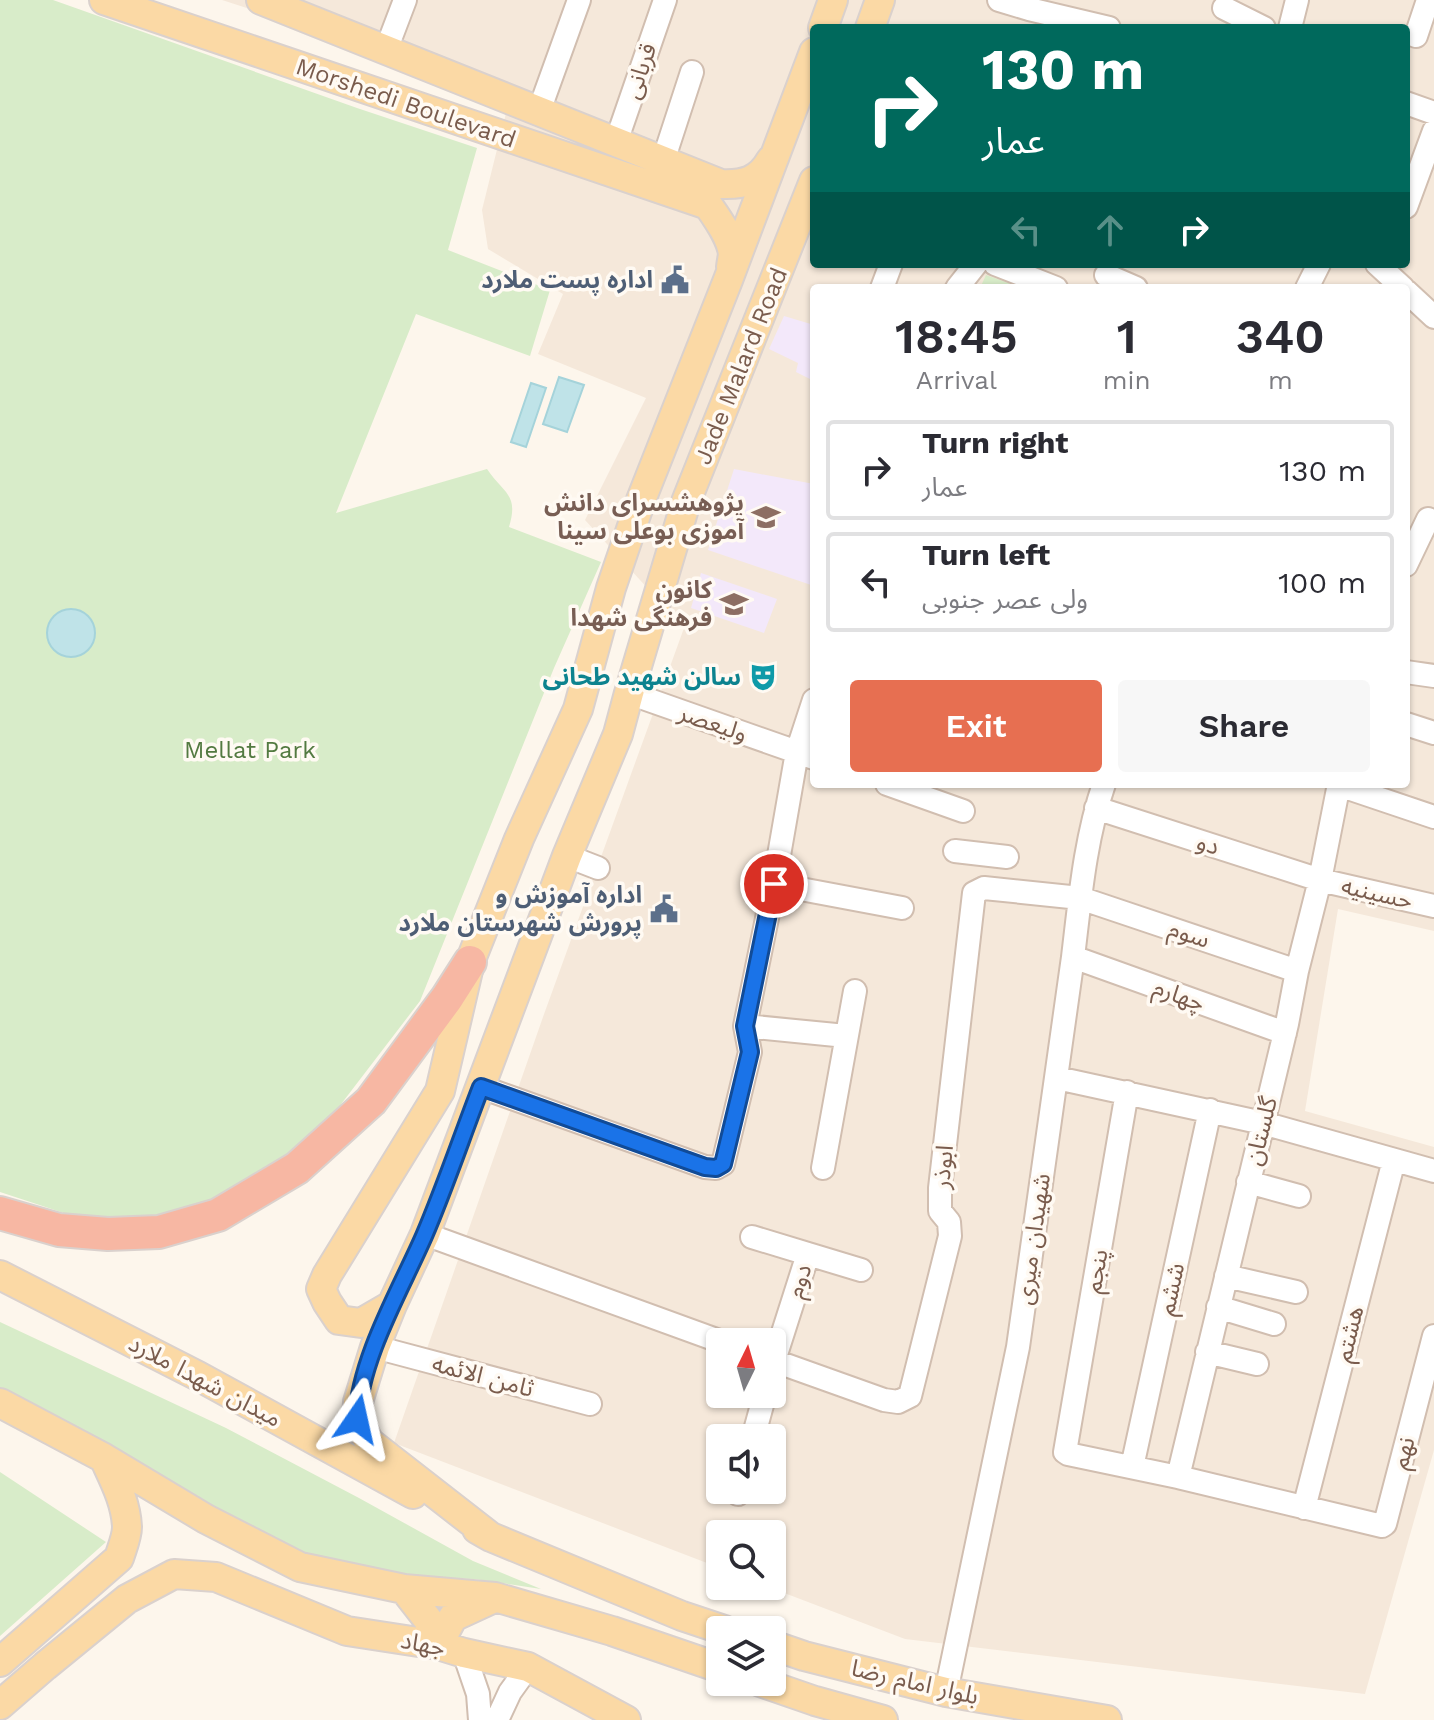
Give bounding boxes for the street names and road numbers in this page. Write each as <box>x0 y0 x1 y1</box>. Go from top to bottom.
street label: قربانی <box>617 39 663 103</box>
street label: Morshedi Boulevard <box>292 52 520 154</box>
street label: Jade Malard Road <box>689 263 793 469</box>
street label: ولیعصر <box>674 698 751 748</box>
street label: دو <box>1193 827 1223 861</box>
street label: حسینیه <box>1339 871 1415 915</box>
street label: سوم <box>1164 914 1213 958</box>
street label: چهارم <box>1148 973 1209 1021</box>
street label: گلستان <box>1239 1093 1283 1168</box>
street label: ابوذر <box>927 1144 959 1191</box>
street label: شهیدان میری <box>1010 1172 1056 1306</box>
street label: پنجم <box>1078 1247 1117 1296</box>
street label: ششم <box>1152 1260 1193 1318</box>
street label: دوم <box>780 1261 821 1303</box>
street label: هشتم <box>1329 1303 1372 1366</box>
street label: میدان شهدا ملارد <box>124 1329 286 1433</box>
street label: ثامن الائمه <box>429 1349 537 1403</box>
street label: نهم <box>1385 1434 1424 1473</box>
street label: جهاد <box>398 1626 448 1662</box>
street label: بلوار امام رضا <box>848 1654 981 1714</box>

